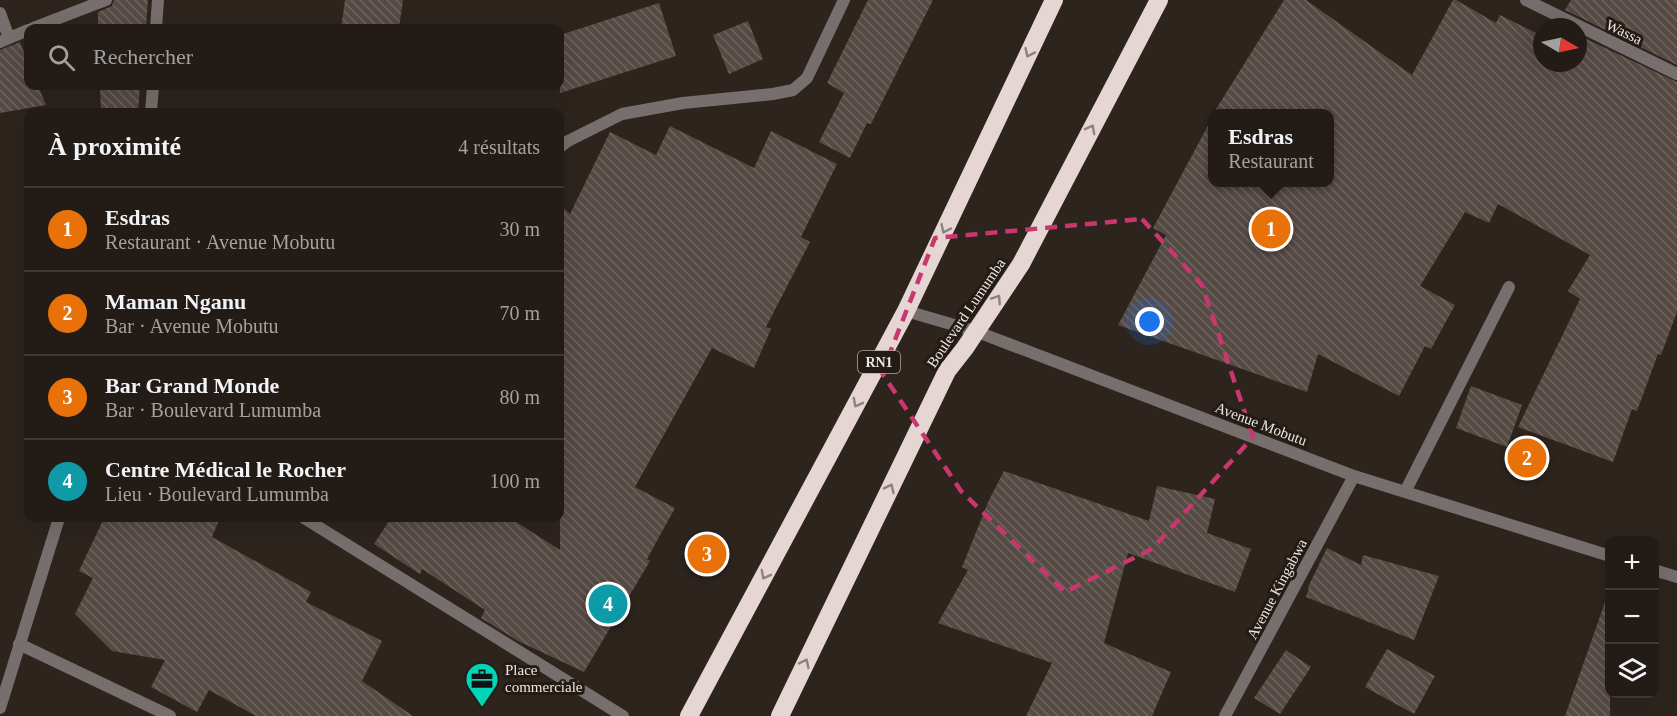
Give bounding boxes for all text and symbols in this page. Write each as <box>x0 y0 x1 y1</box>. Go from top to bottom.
street label: Wassa <box>1603 16 1645 48</box>
north arrow <box>1533 18 1587 72</box>
search box <box>24 24 564 90</box>
icon: search <box>45 41 78 74</box>
text: Rechercher <box>93 44 193 69</box>
one-way arrow <box>1025 46 1037 57</box>
popup <box>1208 109 1334 187</box>
one-way arrow <box>1084 124 1096 135</box>
text: Esdras <box>1228 124 1293 149</box>
text: À proximité <box>48 132 181 161</box>
text: 4 résultats <box>458 136 540 158</box>
text: Restaurant <box>1228 150 1314 172</box>
text: Esdras <box>105 205 170 230</box>
pin: 1 <box>1252 206 1290 252</box>
text: 1 <box>63 218 73 240</box>
text: 30 m <box>499 218 540 240</box>
one-way arrow <box>941 222 953 233</box>
text: Restaurant · Avenue Mobutu <box>105 231 335 253</box>
street label: Boulevard Lumumba <box>924 255 1009 370</box>
text: Maman Nganu <box>105 289 246 314</box>
one-way arrow <box>990 295 1001 306</box>
text: 2 <box>63 302 73 324</box>
text: 70 m <box>499 302 540 324</box>
your location <box>1135 307 1164 336</box>
text: Bar · Avenue Mobutu <box>105 315 279 337</box>
road number: RN1 <box>858 351 900 373</box>
text: Bar Grand Monde <box>105 373 279 398</box>
text: 3 <box>63 386 73 408</box>
text: 80 m <box>499 386 540 408</box>
one-way arrow <box>853 397 864 407</box>
text: Bar · Boulevard Lumumba <box>105 399 321 421</box>
street label: Avenue Mobutu <box>1213 399 1310 449</box>
pin: 2 <box>1508 436 1546 480</box>
text: Centre Médical le Rocher <box>105 457 346 482</box>
text: 4 <box>63 470 73 492</box>
text: 100 m <box>489 470 540 492</box>
text: Lieu · Boulevard Lumumba <box>105 483 329 505</box>
one-way arrow <box>883 483 895 494</box>
pin: 3 <box>688 532 726 576</box>
street label: Avenue Kingabwa <box>1244 536 1310 642</box>
map controls <box>1605 536 1659 698</box>
button: + <box>1605 536 1659 590</box>
one-way arrow <box>761 568 772 579</box>
pin: 4 <box>588 582 628 626</box>
button: − <box>1605 590 1659 644</box>
button: layers <box>1605 644 1659 698</box>
one-way arrow <box>798 659 810 670</box>
office icon: Place commerciale <box>464 661 500 708</box>
place label: Place commerciale <box>505 662 583 695</box>

